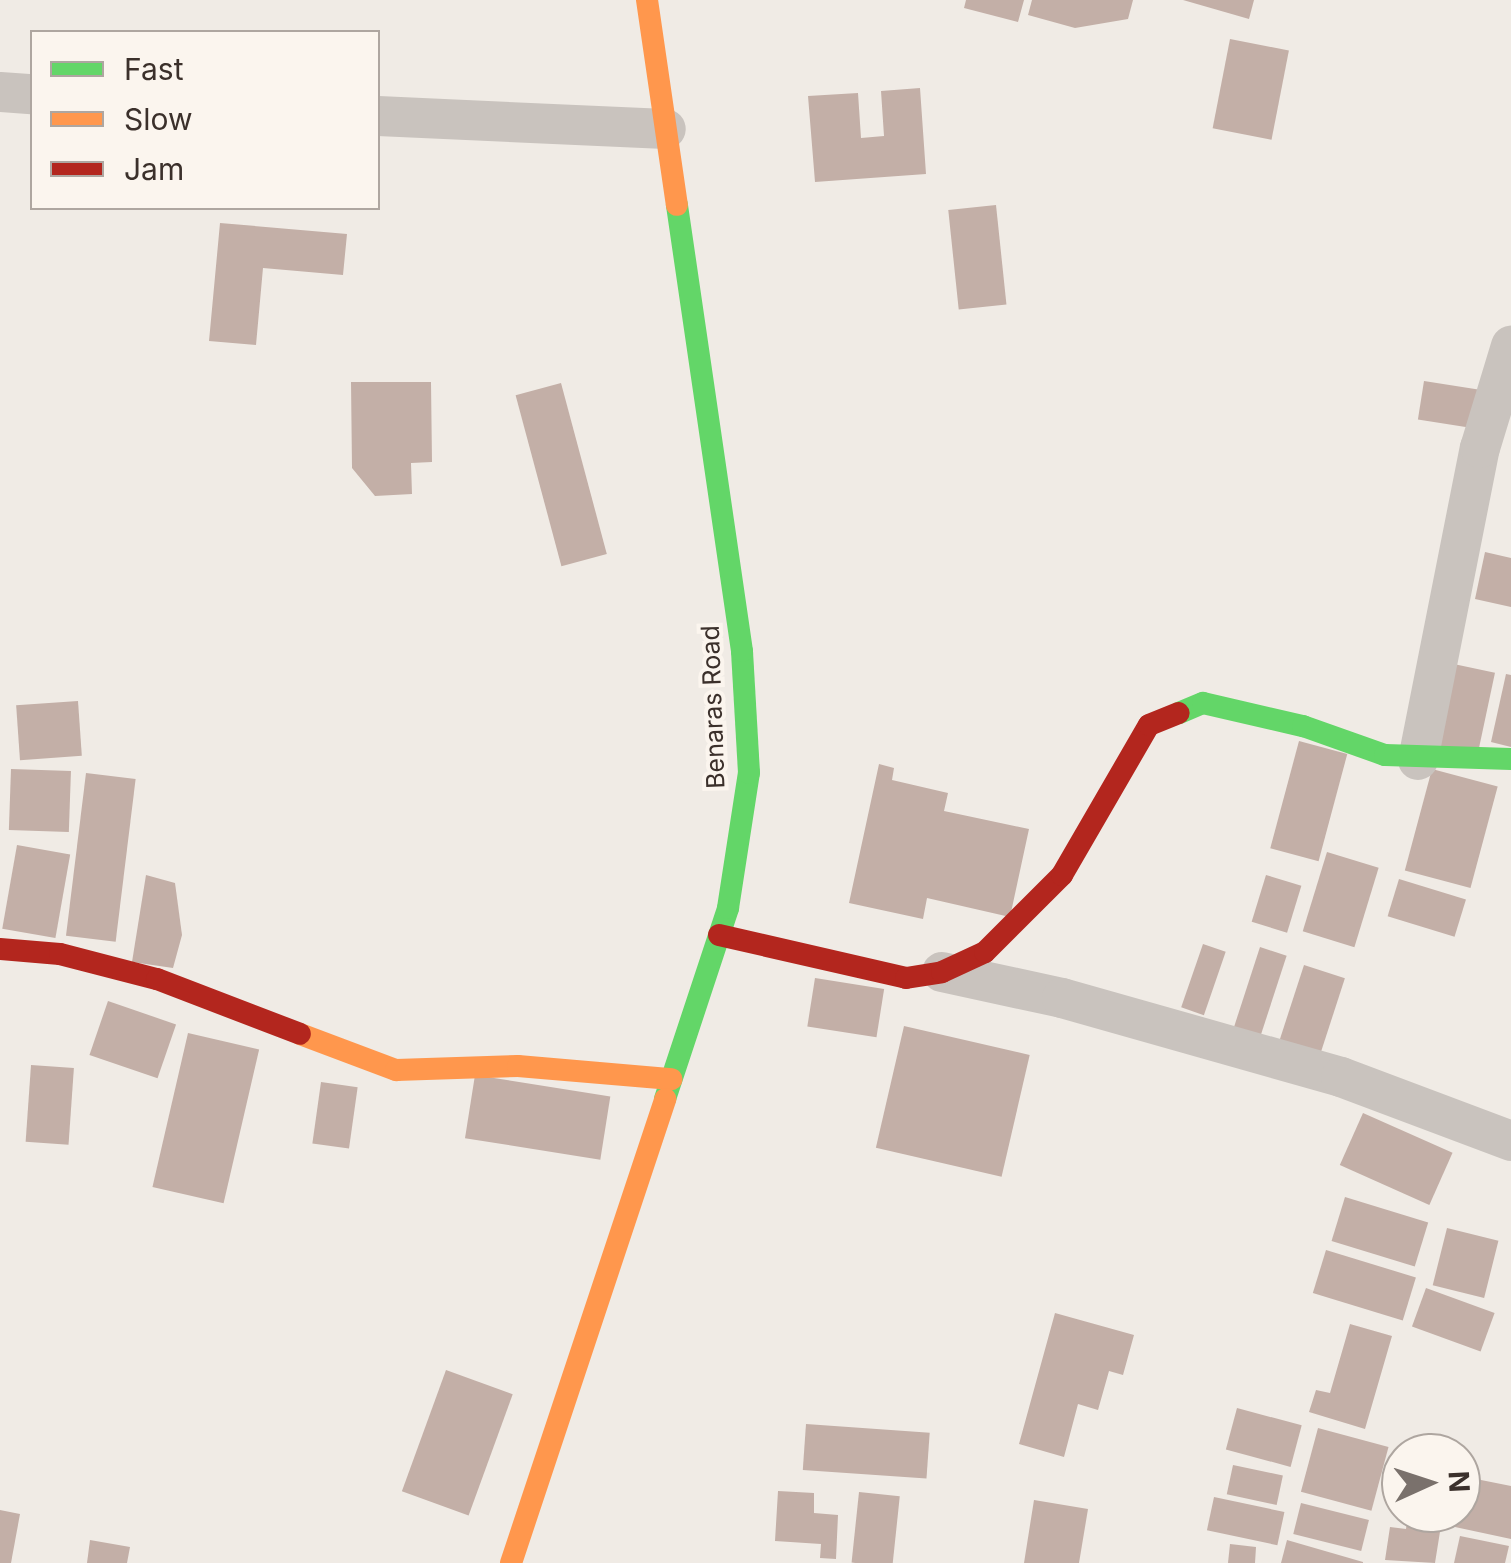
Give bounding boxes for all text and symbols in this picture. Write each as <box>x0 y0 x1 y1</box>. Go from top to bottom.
legend <box>30 30 380 210</box>
text: Fast <box>124 51 183 87</box>
text: Slow <box>124 101 193 137</box>
text: Jam <box>124 151 184 187</box>
street label: Benaras Road <box>695 625 731 789</box>
north arrow <box>1381 1433 1481 1533</box>
text: N <box>1441 1470 1476 1493</box>

